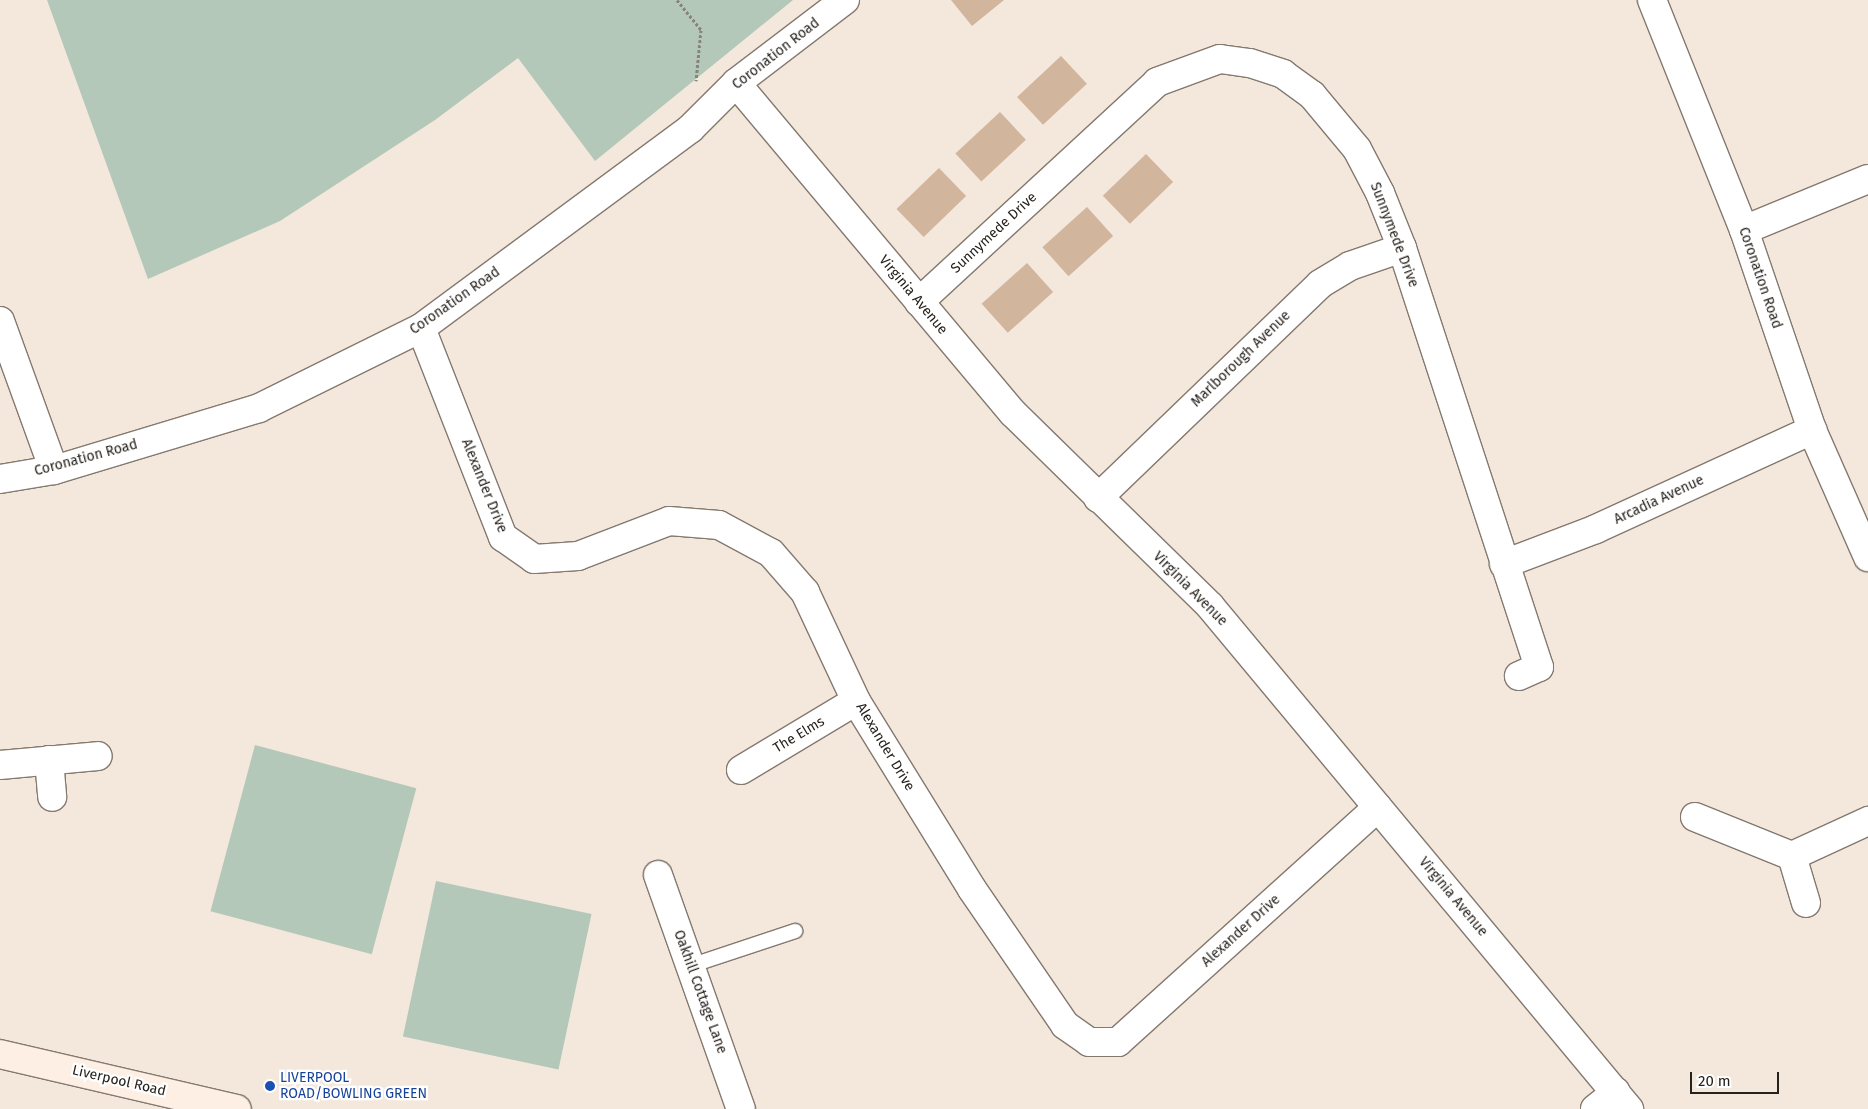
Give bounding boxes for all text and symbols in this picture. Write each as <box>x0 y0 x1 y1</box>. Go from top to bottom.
street label: Coronation Road <box>729 15 823 93</box>
street label: Sunnymede Drive <box>1366 180 1422 290</box>
street label: Sunnymede Drive <box>948 189 1040 277</box>
street label: Coronation Road <box>1735 225 1785 331</box>
street label: Virginia Avenue <box>875 252 951 338</box>
street label: Coronation Road <box>407 264 503 338</box>
street label: Marlborough Avenue <box>1188 307 1294 411</box>
street label: Coronation Road <box>33 436 139 480</box>
street label: Alexander Drive <box>457 437 511 535</box>
street label: Arcadia Avenue <box>1611 472 1707 528</box>
street label: Virginia Avenue <box>1149 548 1231 630</box>
street label: Alexander Drive <box>852 700 918 794</box>
street label: The Elms <box>770 713 828 757</box>
street label: Virginia Avenue <box>1415 854 1491 940</box>
street label: Alexander Drive <box>1198 891 1284 971</box>
street label: Oakhill Cottage Lane <box>670 928 730 1056</box>
street label: Liverpool Road <box>71 1062 167 1100</box>
scale bar <box>1693 1062 1782 1094</box>
place label: LIVERPOOL ROAD/BOWLING GREEN <box>280 1070 427 1102</box>
text: 20 m <box>1698 1072 1731 1090</box>
marker: LIVERPOOL ROAD/BOWLING GREEN <box>264 1080 276 1092</box>

